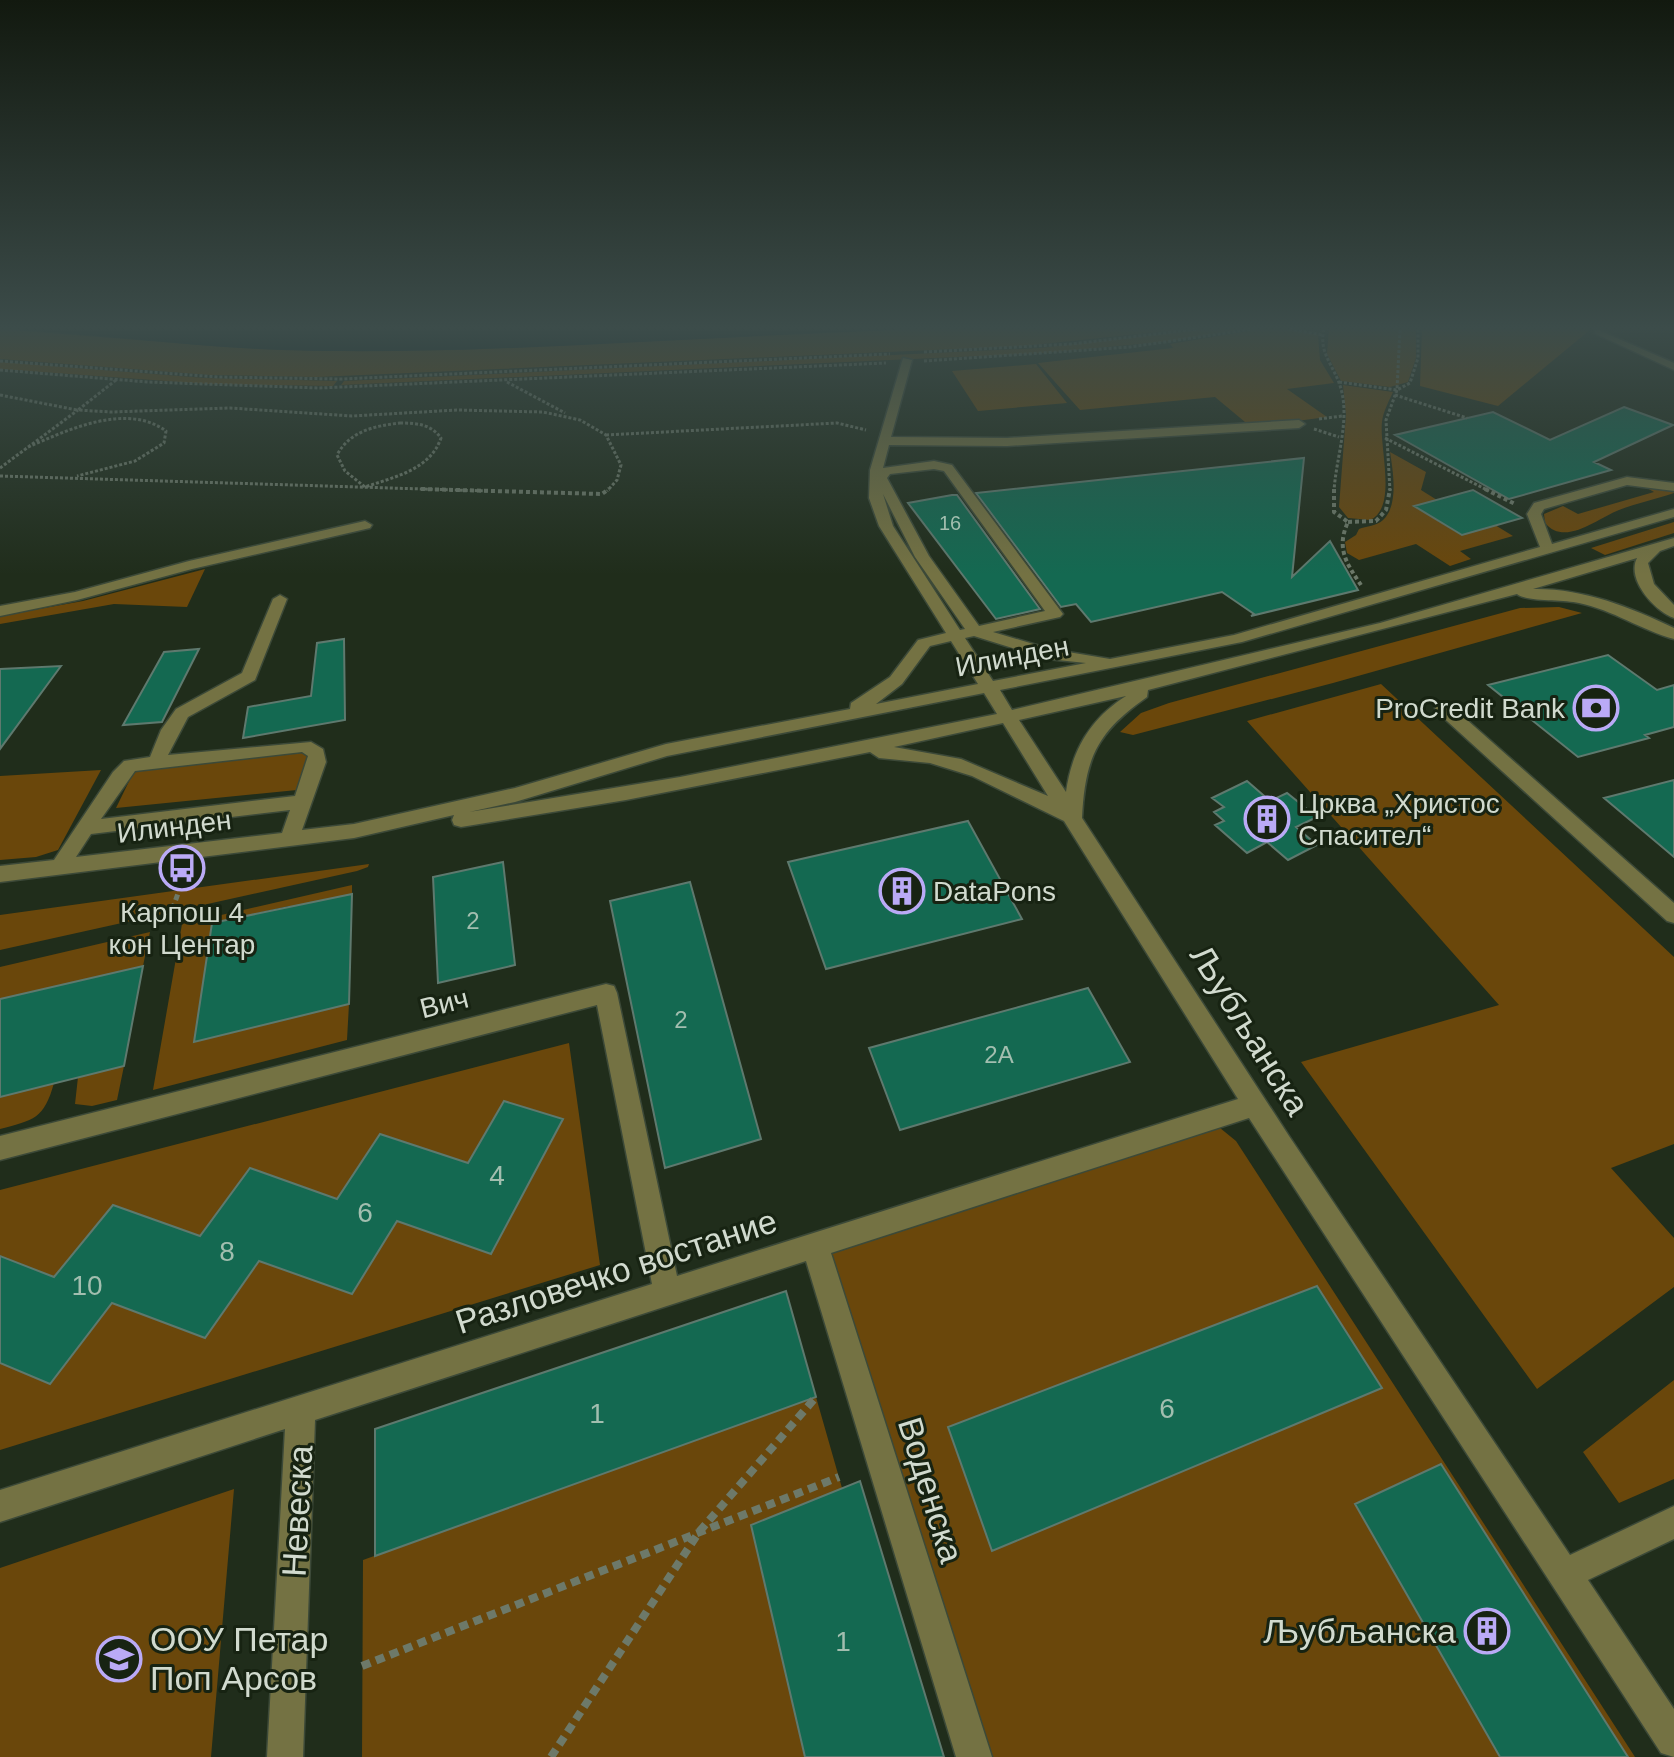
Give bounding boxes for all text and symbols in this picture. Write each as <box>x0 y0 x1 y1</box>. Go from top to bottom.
house number: 16 <box>939 512 961 534</box>
street label: Илинден <box>953 630 1071 683</box>
bank icon: ProCredit Bank <box>1572 684 1620 732</box>
place label: ProCredit Bank <box>1375 693 1566 724</box>
place label: Црква „Христос Спасител“ <box>1298 788 1500 851</box>
building icon: Црква „Христос Спасител“ <box>1243 795 1291 843</box>
street label: Илинден <box>115 804 233 849</box>
bus stop icon: Карпош 4 кон Центар <box>158 844 206 892</box>
building icon: DataPons <box>878 867 926 915</box>
place label: DataPons <box>933 876 1056 907</box>
place label: Карпош 4 кон Центар <box>109 897 255 960</box>
house number: 2 <box>466 907 480 934</box>
street label: Љубљанска <box>1183 938 1317 1122</box>
street label: Вич <box>417 983 472 1024</box>
house number: 2 <box>674 1006 688 1033</box>
house number: 2А <box>984 1041 1014 1068</box>
house number: 4 <box>489 1160 505 1191</box>
house number: 6 <box>357 1197 373 1228</box>
street label: Разловечко востание <box>451 1201 781 1341</box>
house number: 8 <box>219 1236 235 1267</box>
house number: 10 <box>71 1270 103 1301</box>
house number: 6 <box>1159 1393 1175 1424</box>
house number: 1 <box>589 1398 605 1429</box>
street label: Воденска <box>891 1413 971 1567</box>
street label: Невеска <box>275 1444 319 1578</box>
building icon: Љубљанска <box>1463 1607 1511 1655</box>
place label: Љубљанска <box>1263 1612 1456 1650</box>
place label: ООУ Петар Поп Арсов <box>150 1620 328 1697</box>
house number: 1 <box>835 1626 851 1657</box>
school or university icon: ООУ Петар Поп Арсов <box>95 1635 143 1683</box>

